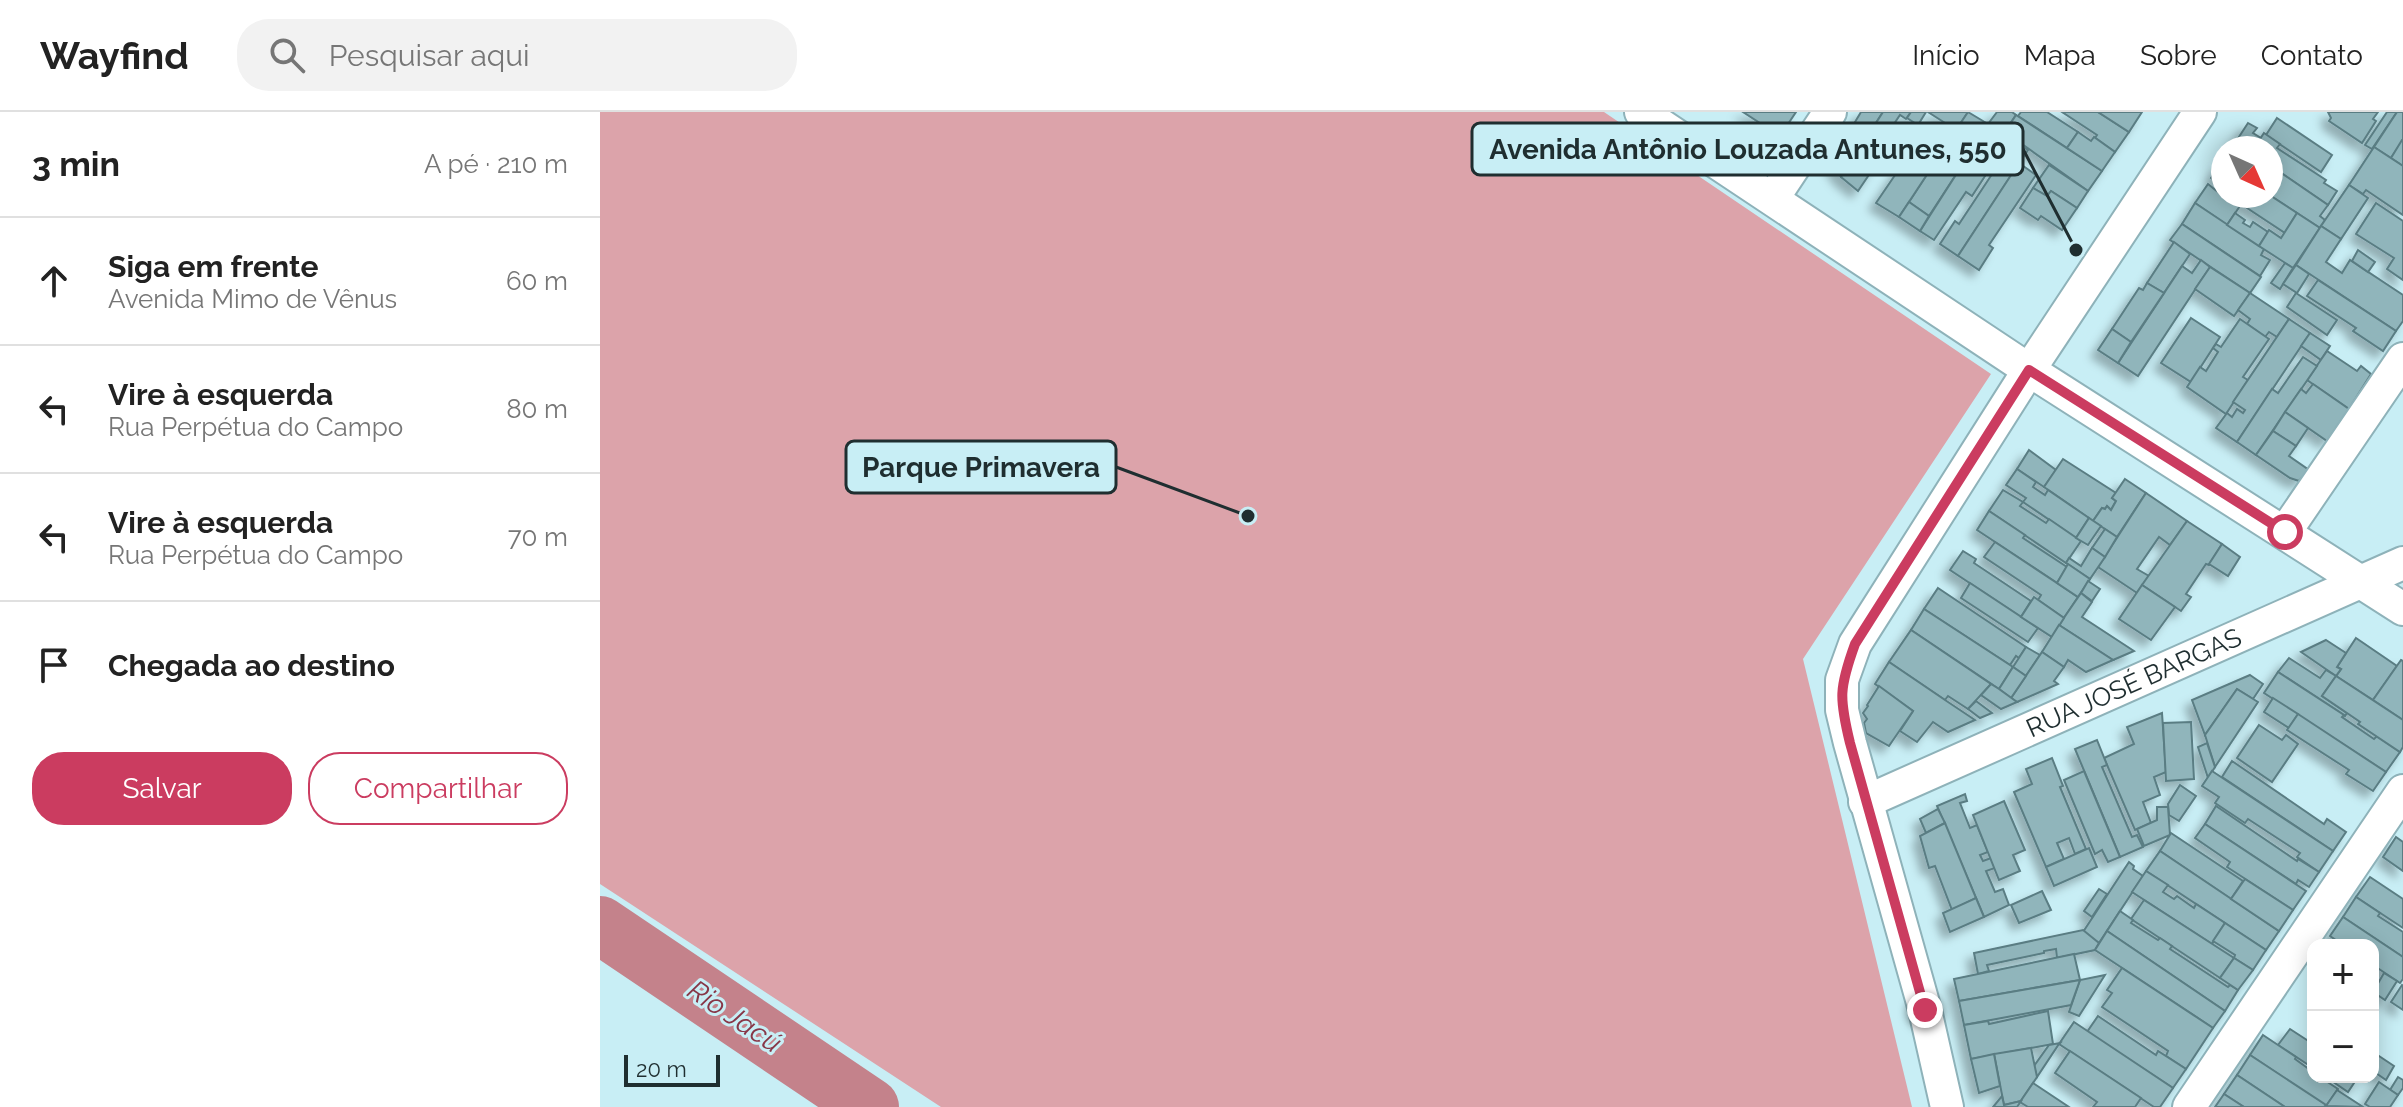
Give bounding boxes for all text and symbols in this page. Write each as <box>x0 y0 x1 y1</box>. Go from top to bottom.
search box <box>237 19 797 91</box>
text: Wayfind <box>40 33 189 78</box>
icon: search <box>265 33 309 77</box>
text: Pesquisar aqui <box>329 38 530 73</box>
text: Início <box>1912 39 1980 72</box>
text: Mapa <box>2024 39 2096 72</box>
text: Sobre <box>2140 39 2217 72</box>
text: Contato <box>2261 39 2363 72</box>
callout: Avenida Antônio Louzada Antunes, 550 <box>1472 123 2023 175</box>
text: Avenida Antônio Louzada Antunes, 550 <box>1489 133 2007 166</box>
north arrow <box>2211 136 2283 208</box>
text: 3 min <box>32 144 120 184</box>
text: A pé · 210 m <box>424 149 568 179</box>
text: Siga em frente <box>108 249 318 284</box>
icon: ahead <box>32 259 76 303</box>
text: 60 m <box>506 266 568 296</box>
text: Avenida Mimo de Vênus <box>108 284 397 314</box>
text: Vire à esquerda <box>108 377 333 412</box>
icon: left <box>32 387 76 431</box>
text: 80 m <box>506 394 568 424</box>
text: Rua Perpétua do Campo <box>108 412 403 442</box>
callout: Parque Primavera <box>846 441 1116 493</box>
text: Parque Primavera <box>862 451 1100 484</box>
text: Vire à esquerda <box>108 505 333 540</box>
route start <box>2267 514 2303 550</box>
icon: left <box>32 515 76 559</box>
text: 70 m <box>508 522 568 552</box>
text: Rua Perpétua do Campo <box>108 540 403 570</box>
street label: RUA JOSÉ BARGAS <box>2022 622 2246 743</box>
icon: arrive <box>32 643 76 687</box>
text: Chegada ao destino <box>108 648 395 683</box>
button: Salvar <box>32 752 292 825</box>
button: Compartilhar <box>308 752 568 825</box>
map controls <box>2307 939 2379 1083</box>
button: + <box>2307 939 2379 1011</box>
water label: Rio Jacú <box>682 973 788 1060</box>
route end <box>1907 992 1943 1028</box>
button: − <box>2307 1011 2379 1083</box>
scale bar <box>624 1051 720 1087</box>
text: 20 m <box>636 1056 687 1082</box>

